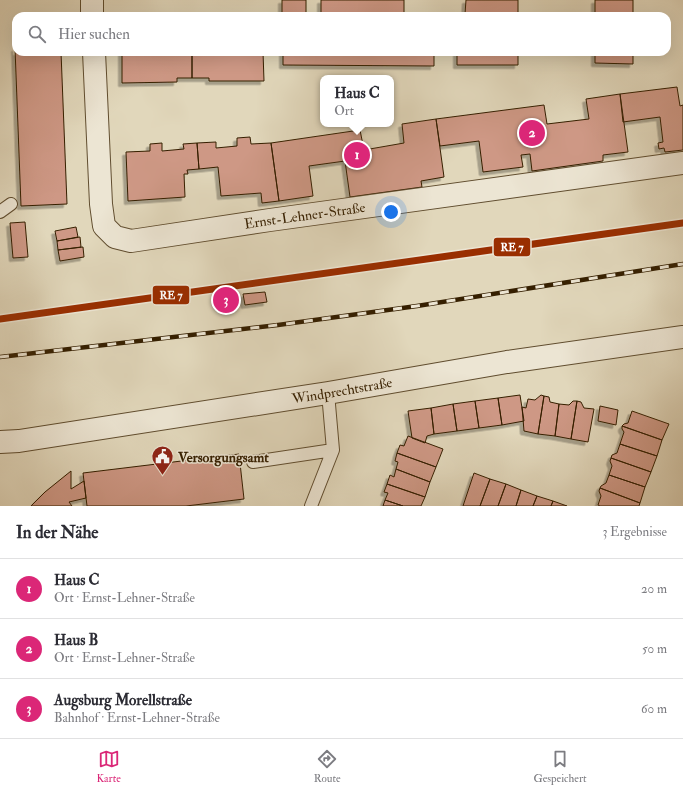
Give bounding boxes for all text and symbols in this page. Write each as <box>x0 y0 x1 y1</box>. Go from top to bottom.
search box <box>12 12 671 56</box>
icon: search <box>26 23 48 45</box>
text: Hier suchen <box>58 25 130 44</box>
popup <box>320 75 394 127</box>
text: Haus C <box>334 84 380 103</box>
text: Ort <box>334 103 354 119</box>
pin: 2 <box>519 118 545 148</box>
pin: 1 <box>344 140 370 170</box>
street label: Ernst-Lehner-Straße <box>243 198 366 232</box>
your location <box>381 202 401 222</box>
line badge: RE 7 <box>493 237 531 257</box>
text: RE 7 <box>500 241 525 254</box>
line badge: RE 7 <box>152 285 190 305</box>
pin: 3 <box>213 285 239 315</box>
text: RE 7 <box>159 289 184 302</box>
street label: Windprechtstraße <box>290 374 394 407</box>
public building icon: Versorgungsamt <box>149 444 175 477</box>
place label: Versorgungsamt <box>177 449 269 467</box>
text: In der Nähe <box>16 522 98 543</box>
text: 3 Ergebnisse <box>602 524 667 540</box>
text: Haus C <box>54 571 100 590</box>
text: 1 <box>27 581 31 597</box>
text: 20 m <box>641 581 667 597</box>
text: Ort · Ernst-Lehner-Straße <box>54 590 195 606</box>
text: Haus B <box>54 631 98 650</box>
text: 2 <box>26 641 32 657</box>
text: 50 m <box>642 641 667 657</box>
text: Ort · Ernst-Lehner-Straße <box>54 650 195 666</box>
text: Augsburg Morellstraße <box>54 691 192 710</box>
text: 3 <box>27 701 32 717</box>
text: 60 m <box>641 701 667 717</box>
text: Bahnhof · Ernst-Lehner-Straße <box>54 710 220 726</box>
tab: Karte <box>96 748 121 785</box>
tab: Route <box>314 748 341 785</box>
tab: Gespeichert <box>533 748 587 785</box>

